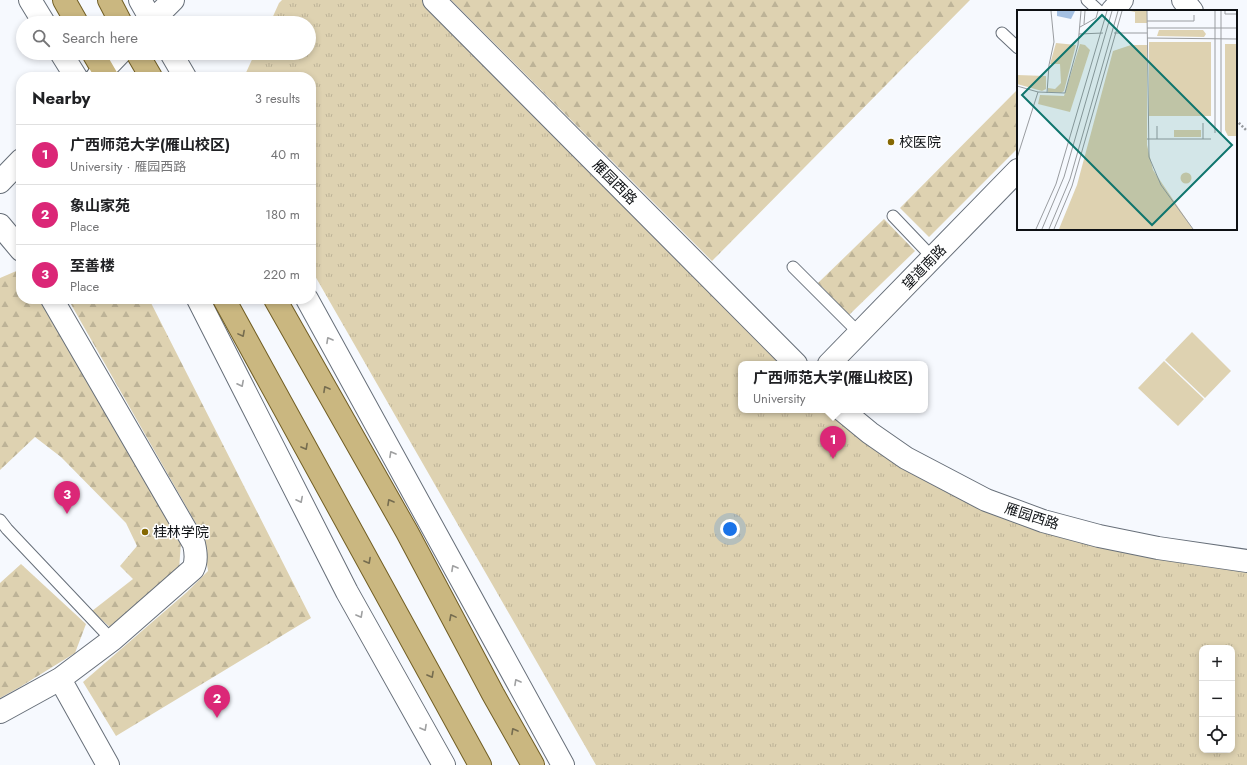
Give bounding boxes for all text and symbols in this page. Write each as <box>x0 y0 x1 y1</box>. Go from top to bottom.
inset map <box>1017 10 1237 230</box>
search box <box>16 16 316 60</box>
icon: search <box>30 27 52 49</box>
text: Search here <box>62 27 138 49</box>
text: Nearby <box>32 86 90 110</box>
text: 3 results <box>255 89 300 108</box>
place label: 校医院 <box>899 132 941 152</box>
text: 广西师范大学(雁山校区) <box>70 134 230 156</box>
marker: 校医院 <box>886 137 896 147</box>
text: 1 <box>42 145 48 164</box>
text: 40 m <box>271 145 300 164</box>
street label: 雁园西路 <box>588 155 642 209</box>
text: University · 雁园西路 <box>70 157 186 176</box>
text: 象山家苑 <box>70 195 130 217</box>
text: 2 <box>41 205 49 224</box>
text: 180 m <box>265 205 300 224</box>
text: Place <box>70 217 99 236</box>
street label: 望道南路 <box>897 240 951 294</box>
text: 至善楼 <box>70 255 115 277</box>
text: 3 <box>41 265 49 284</box>
text: 220 m <box>263 265 300 284</box>
text: Place <box>70 277 99 296</box>
one-way arrow <box>238 329 245 337</box>
one-way arrow <box>327 337 334 344</box>
popup <box>738 361 928 413</box>
text: 广西师范大学(雁山校区) <box>753 367 913 389</box>
one-way arrow <box>236 379 244 387</box>
one-way arrow <box>324 386 331 393</box>
text: University <box>753 389 805 408</box>
pin: 1 <box>820 426 846 459</box>
one-way arrow <box>301 443 308 451</box>
one-way arrow <box>389 451 397 458</box>
pin: 3 <box>54 481 80 514</box>
one-way arrow <box>295 495 303 503</box>
street label: 雁园西路 <box>1002 498 1062 534</box>
one-way arrow <box>387 499 395 507</box>
your location <box>720 519 740 539</box>
place label: 桂林学院 <box>153 522 209 542</box>
marker: 桂林学院 <box>140 527 150 537</box>
one-way arrow <box>363 557 371 564</box>
one-way arrow <box>452 565 459 572</box>
one-way arrow <box>355 611 362 618</box>
one-way arrow <box>449 614 457 621</box>
map controls <box>1199 645 1235 753</box>
button: + <box>1199 645 1235 681</box>
one-way arrow <box>426 671 433 678</box>
one-way arrow <box>514 679 521 686</box>
button: − <box>1199 681 1235 717</box>
pin: 2 <box>204 685 230 718</box>
button: locate <box>1199 717 1235 753</box>
one-way arrow <box>419 724 426 732</box>
one-way arrow <box>511 728 519 735</box>

